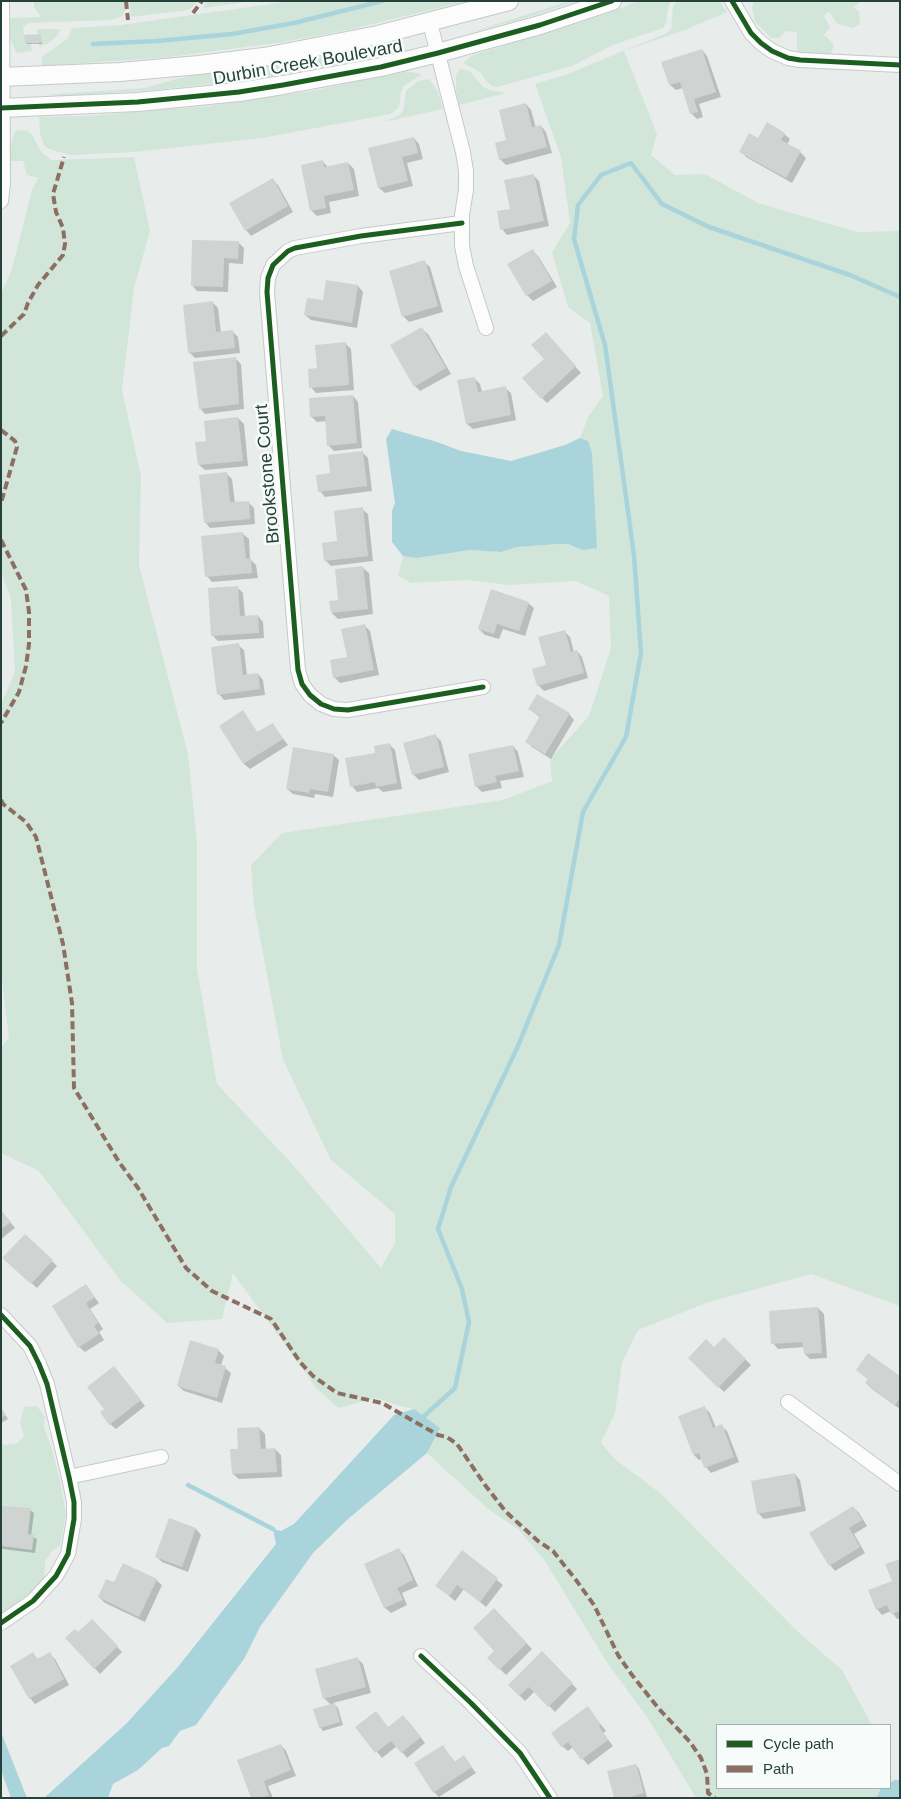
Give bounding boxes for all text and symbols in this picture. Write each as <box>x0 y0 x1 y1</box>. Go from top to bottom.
street label: Durbin Creek Boulevard <box>212 36 404 90</box>
street label: Brookstone Court <box>251 403 285 545</box>
legend <box>716 1724 891 1789</box>
text: Cycle path <box>763 1735 834 1752</box>
text: Path <box>763 1760 794 1777</box>

